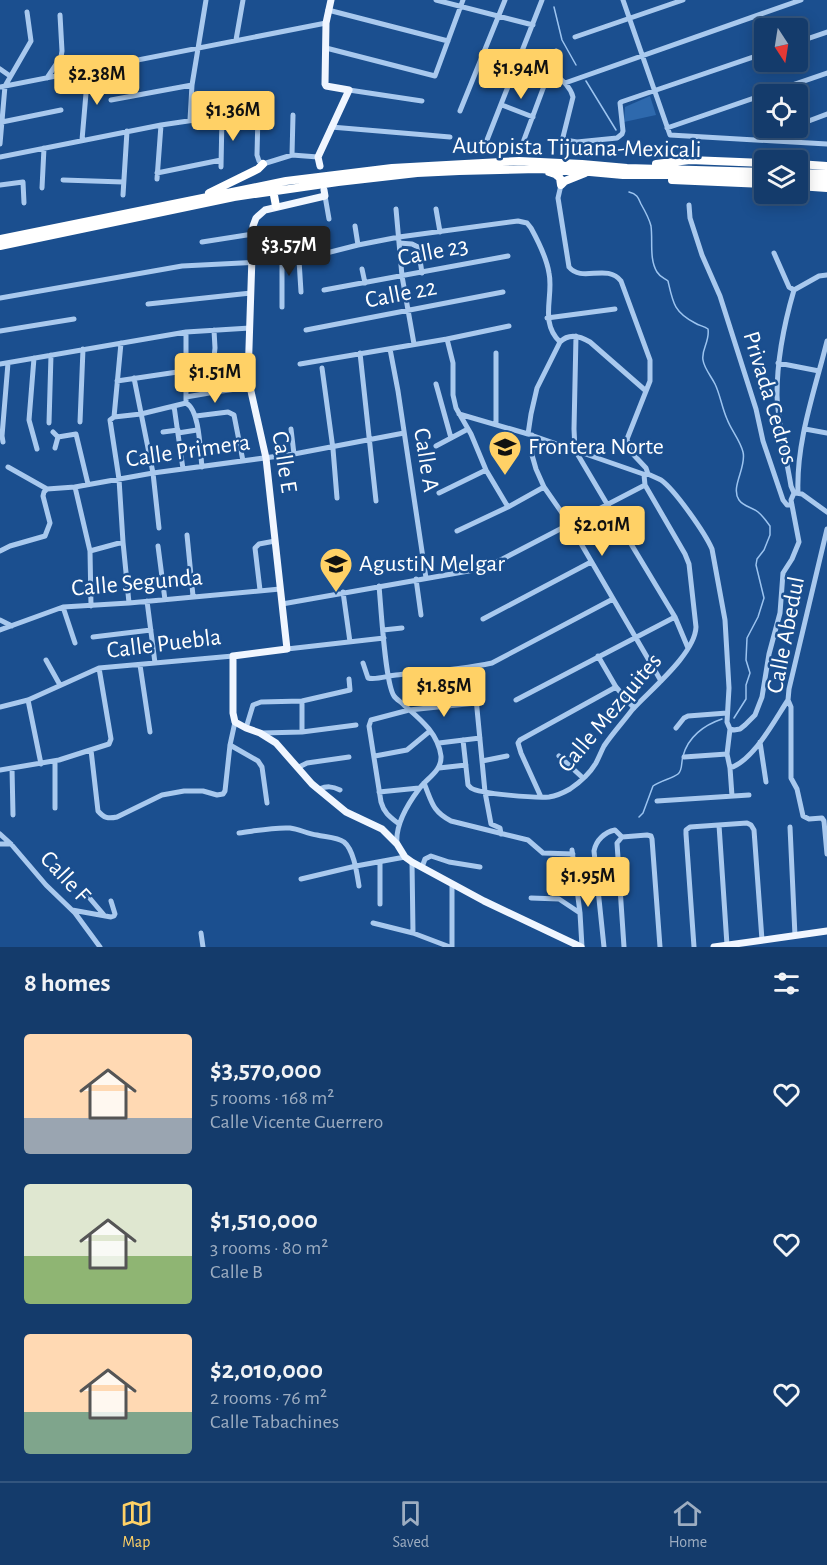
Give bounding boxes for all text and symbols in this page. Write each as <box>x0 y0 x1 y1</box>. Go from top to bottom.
north arrow <box>754 18 808 72</box>
map controls <box>754 18 808 204</box>
pin: $1.94M <box>472 49 570 100</box>
pin: $2.38M <box>48 55 146 106</box>
text: $1.94M <box>493 58 549 78</box>
text: $2.38M <box>68 64 126 84</box>
button: locate <box>754 84 808 138</box>
pin: $1.36M <box>184 91 282 142</box>
text: $1.36M <box>206 100 261 120</box>
street label: Autopista Tijuana-Mexicali <box>452 134 702 162</box>
button: layers <box>754 150 808 204</box>
pin: $3.57M <box>240 226 338 277</box>
street label: Calle 23 <box>396 233 470 271</box>
text: $3.57M <box>261 235 317 255</box>
street label: Calle 22 <box>363 275 439 313</box>
street label: Privada Cedros <box>738 329 802 467</box>
pin: $1.51M <box>166 353 264 404</box>
text: $1.51M <box>189 362 241 382</box>
street label: Calle A <box>409 426 443 494</box>
street label: Calle E <box>267 429 301 495</box>
school or university icon: Frontera Norte <box>487 429 523 476</box>
street label: Calle Primera <box>124 430 252 472</box>
place label: Frontera Norte <box>528 435 664 459</box>
pin: $2.01M <box>553 506 651 557</box>
text: $2.01M <box>574 515 630 535</box>
school or university icon: AgustiN Melgar <box>318 546 354 593</box>
place label: AgustiN Melgar <box>359 552 505 576</box>
street label: Calle Segunda <box>70 565 204 601</box>
street label: Calle Abedul <box>763 575 809 695</box>
street label: Calle Puebla <box>105 625 223 663</box>
street label: Calle Mezquites <box>554 649 666 777</box>
pin: $1.85M <box>395 667 493 718</box>
text: $1.85M <box>416 676 472 696</box>
street label: Calle F <box>35 847 95 908</box>
pin: $1.95M <box>539 857 637 908</box>
text: $1.95M <box>560 866 616 886</box>
icon: filters <box>770 967 803 1000</box>
text: 8 homes <box>24 970 111 996</box>
text: $3,570,000 <box>210 1057 321 1083</box>
icon: home <box>72 1058 144 1130</box>
icon: heart <box>770 1078 803 1111</box>
text: 5 rooms · 168 m² <box>210 1088 334 1108</box>
text: Calle Vicente Guerrero <box>210 1112 383 1132</box>
text: $1,510,000 <box>210 1207 318 1233</box>
icon: home <box>72 1208 144 1280</box>
icon: heart <box>770 1228 803 1261</box>
text: 3 rooms · 80 m² <box>210 1238 328 1258</box>
text: Calle B <box>210 1262 263 1282</box>
text: $2,010,000 <box>210 1357 323 1383</box>
icon: home <box>72 1358 144 1430</box>
icon: heart <box>770 1378 803 1411</box>
text: 2 rooms · 76 m² <box>210 1388 327 1408</box>
text: Calle Tabachines <box>210 1412 339 1432</box>
tab: Map <box>120 1497 153 1552</box>
tab: Saved <box>392 1497 429 1552</box>
tab: Home <box>669 1497 707 1552</box>

